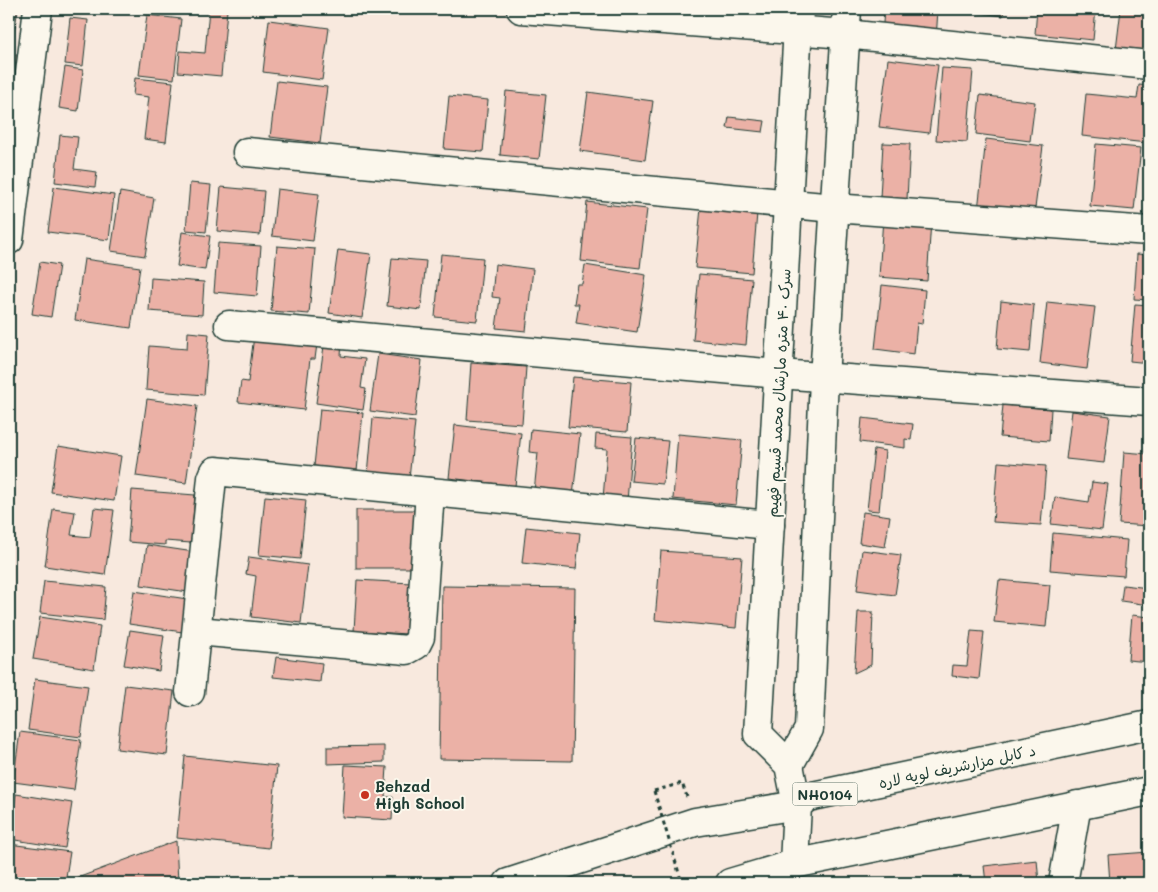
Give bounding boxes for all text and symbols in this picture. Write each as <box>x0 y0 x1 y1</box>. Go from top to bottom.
street label: سرک ۴۰ متره مارشال محمد قسیم فهیم <box>761 268 798 518</box>
street label: د کابل مزارشریف لویه لاره <box>877 740 1038 793</box>
place label: Behzad High School <box>375 776 465 813</box>
road number: NH0104 <box>792 782 858 806</box>
marker: Behzad High School <box>359 789 371 801</box>

